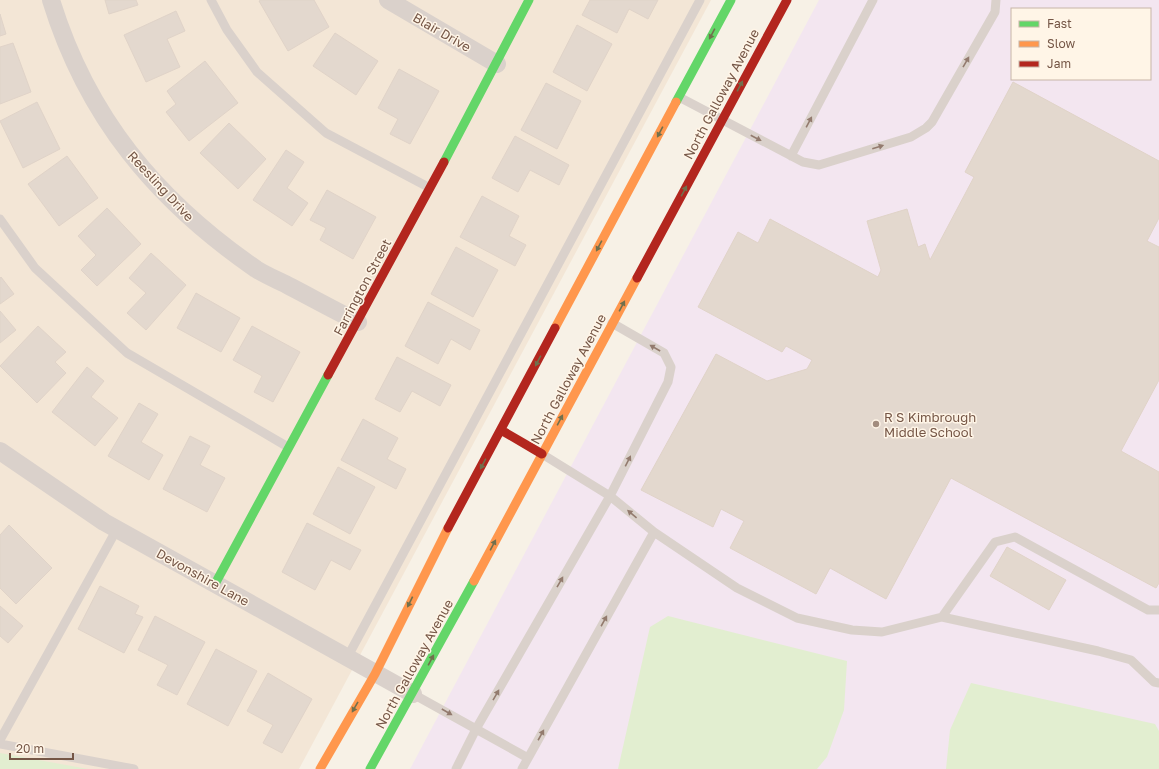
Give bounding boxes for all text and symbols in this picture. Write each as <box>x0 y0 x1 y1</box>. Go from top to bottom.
legend <box>1011 8 1151 80</box>
street label: Blair Drive <box>410 9 474 55</box>
text: Fast <box>1047 16 1072 31</box>
street label: North Galloway Avenue <box>680 26 762 162</box>
one-way arrow <box>709 29 716 40</box>
text: Slow <box>1047 36 1075 51</box>
one-way arrow <box>963 56 970 68</box>
text: Jam <box>1047 56 1071 71</box>
one-way arrow <box>737 80 744 92</box>
one-way arrow <box>806 116 812 127</box>
one-way arrow <box>657 126 664 137</box>
one-way arrow <box>751 135 762 141</box>
one-way arrow <box>872 144 884 150</box>
street label: Reesling Drive <box>125 148 197 224</box>
one-way arrow <box>680 185 687 197</box>
street label: Farrington Street <box>330 236 394 338</box>
one-way arrow <box>596 241 602 252</box>
one-way arrow <box>619 300 625 311</box>
street label: North Galloway Avenue <box>527 311 609 447</box>
one-way arrow <box>649 345 661 352</box>
one-way arrow <box>534 355 541 367</box>
place label: R S Kimbrough Middle School <box>884 409 976 440</box>
one-way arrow <box>557 414 564 426</box>
marker: R S Kimbrough Middle School <box>871 419 881 429</box>
one-way arrow <box>625 455 631 467</box>
one-way arrow <box>479 458 486 470</box>
one-way arrow <box>627 510 637 519</box>
one-way arrow <box>489 539 496 551</box>
street label: Devonshire Lane <box>154 545 252 609</box>
one-way arrow <box>557 576 564 588</box>
street label: North Galloway Avenue <box>372 596 456 732</box>
one-way arrow <box>407 596 413 608</box>
one-way arrow <box>601 615 608 627</box>
one-way arrow <box>428 654 434 666</box>
one-way arrow <box>492 689 499 701</box>
one-way arrow <box>352 702 359 713</box>
one-way arrow <box>441 708 453 715</box>
one-way arrow <box>538 729 545 741</box>
scale bar <box>10 735 73 761</box>
text: 20 m <box>16 741 44 756</box>

